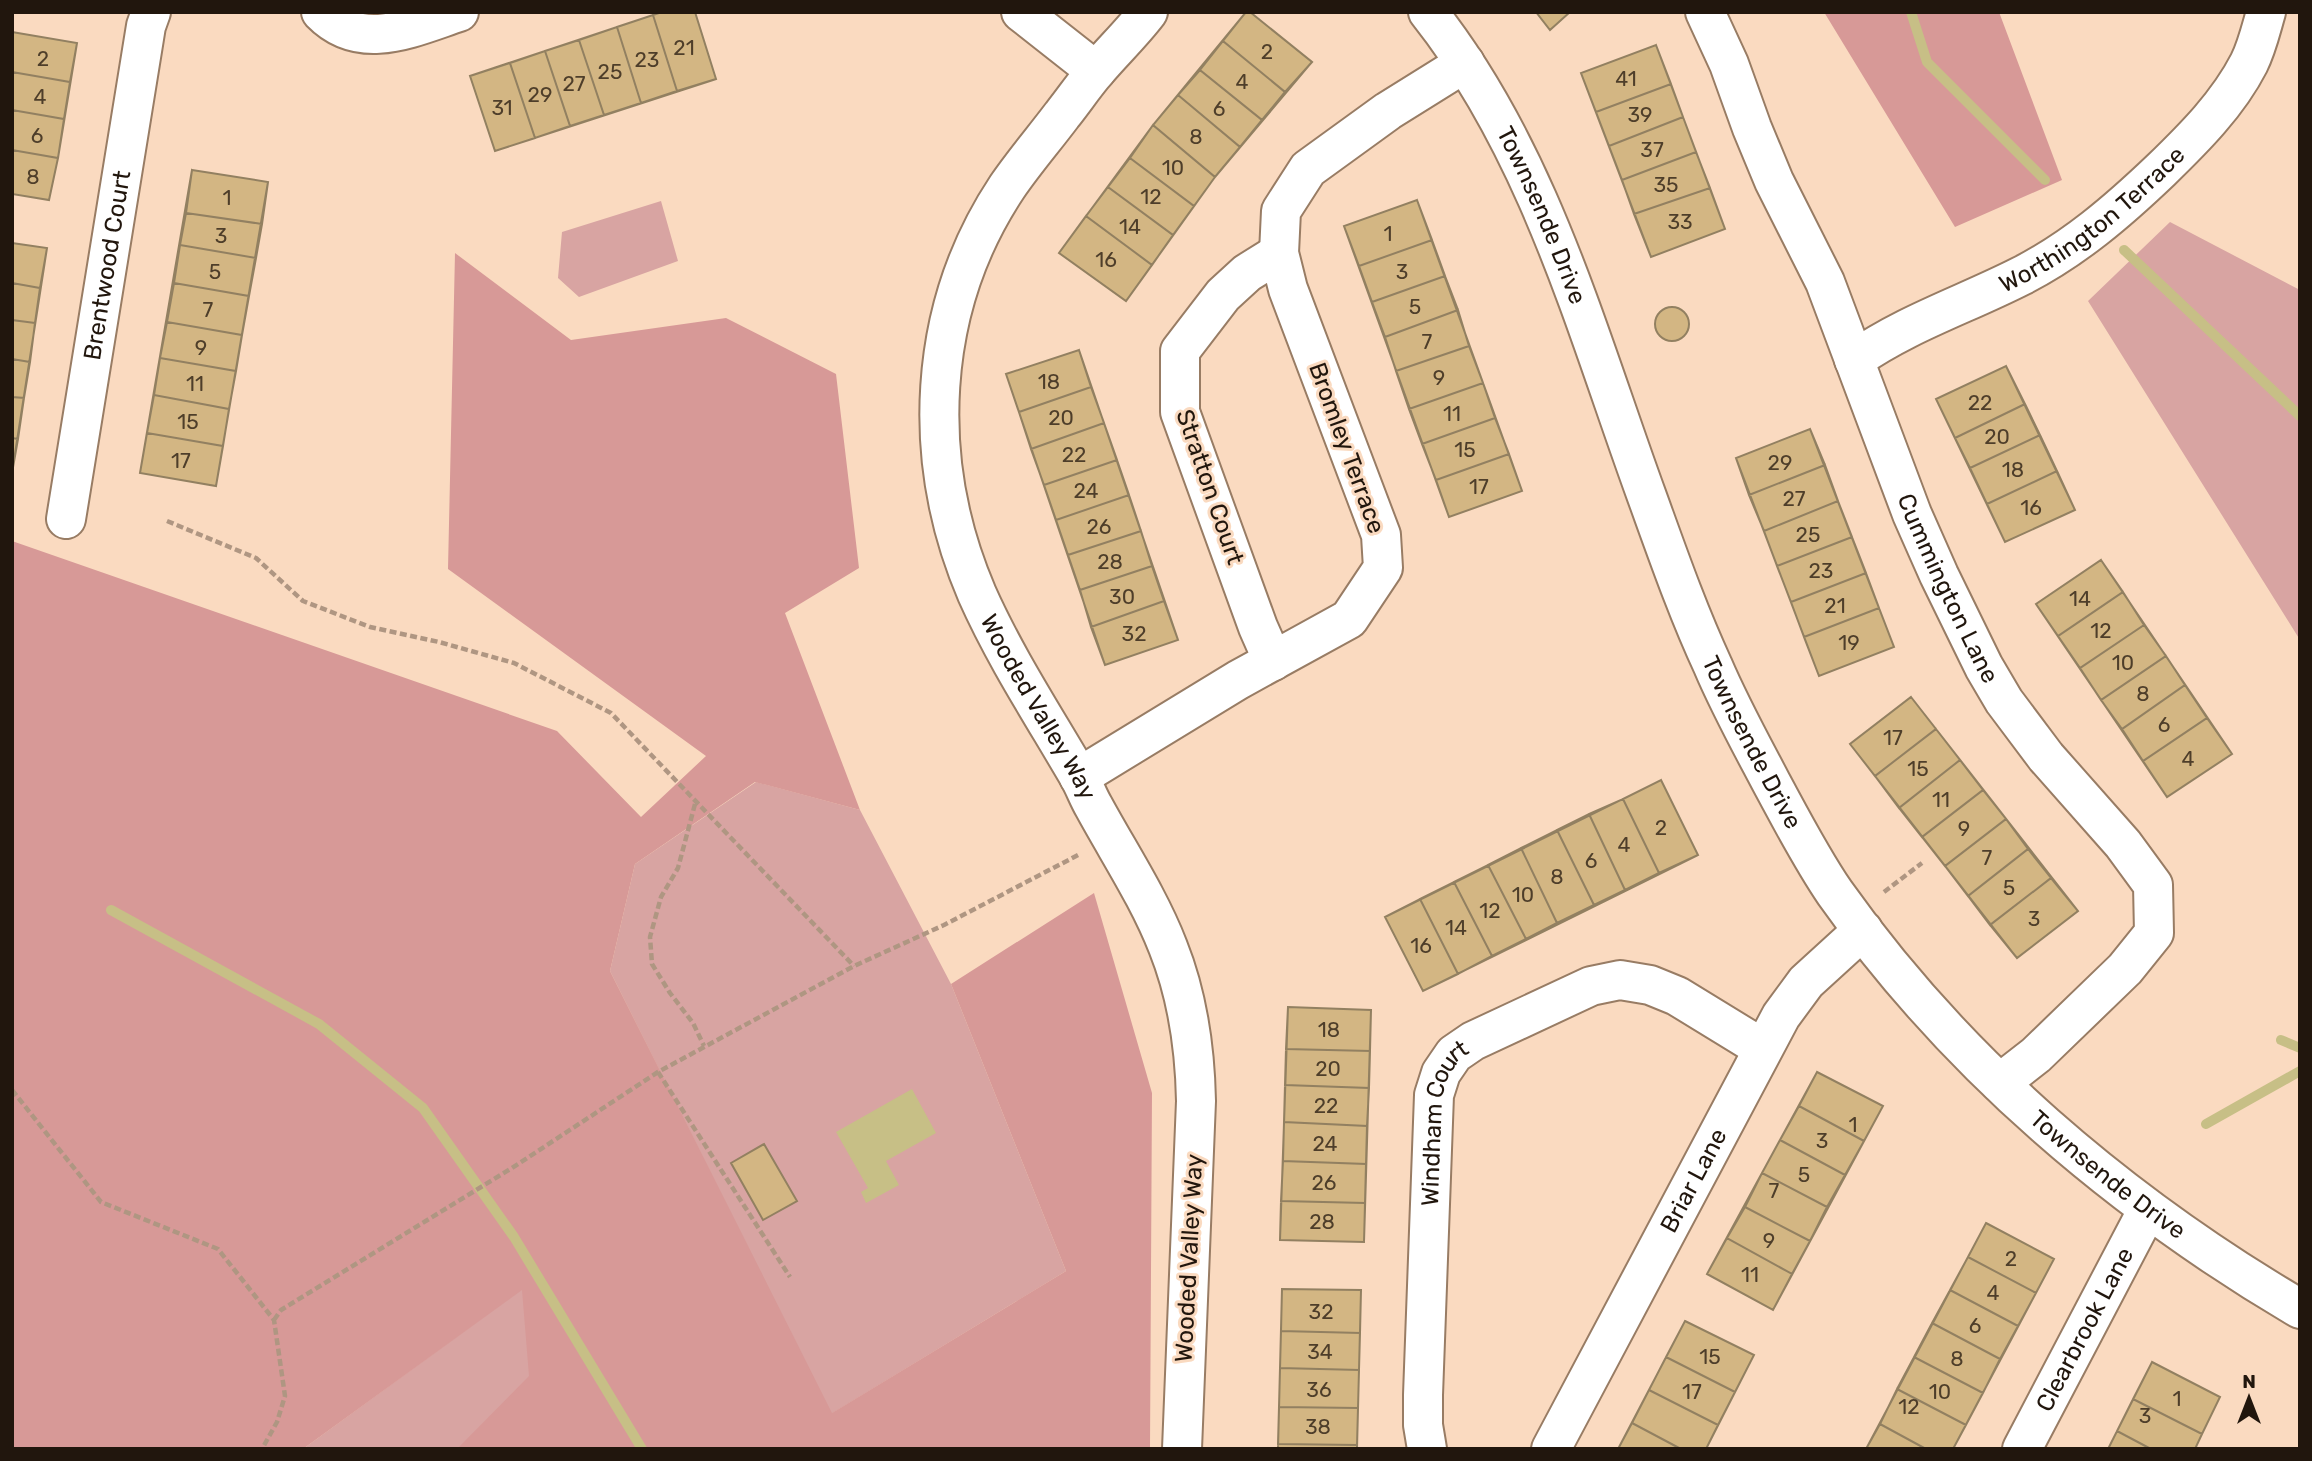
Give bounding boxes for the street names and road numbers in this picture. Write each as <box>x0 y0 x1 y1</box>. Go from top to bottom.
street label: Townsende Drive <box>1491 122 1592 308</box>
street label: Worthington Terrace <box>1995 141 2191 299</box>
street label: Brentwood Court <box>78 169 136 362</box>
street label: Bromley Terrace <box>1303 359 1391 537</box>
street label: Stratton Court <box>1170 406 1250 568</box>
street label: Cummington Lane <box>1892 490 2004 688</box>
street label: Wooded Valley Way <box>975 610 1102 804</box>
street label: Townsende Drive <box>1696 651 1808 834</box>
street label: Windham Court <box>1416 1034 1474 1207</box>
street label: Townsende Drive <box>2024 1105 2191 1245</box>
street label: Briar Lane <box>1655 1124 1733 1237</box>
street label: Wooded Valley Way <box>1170 1153 1208 1363</box>
street label: Clearbrook Lane <box>2030 1243 2139 1416</box>

